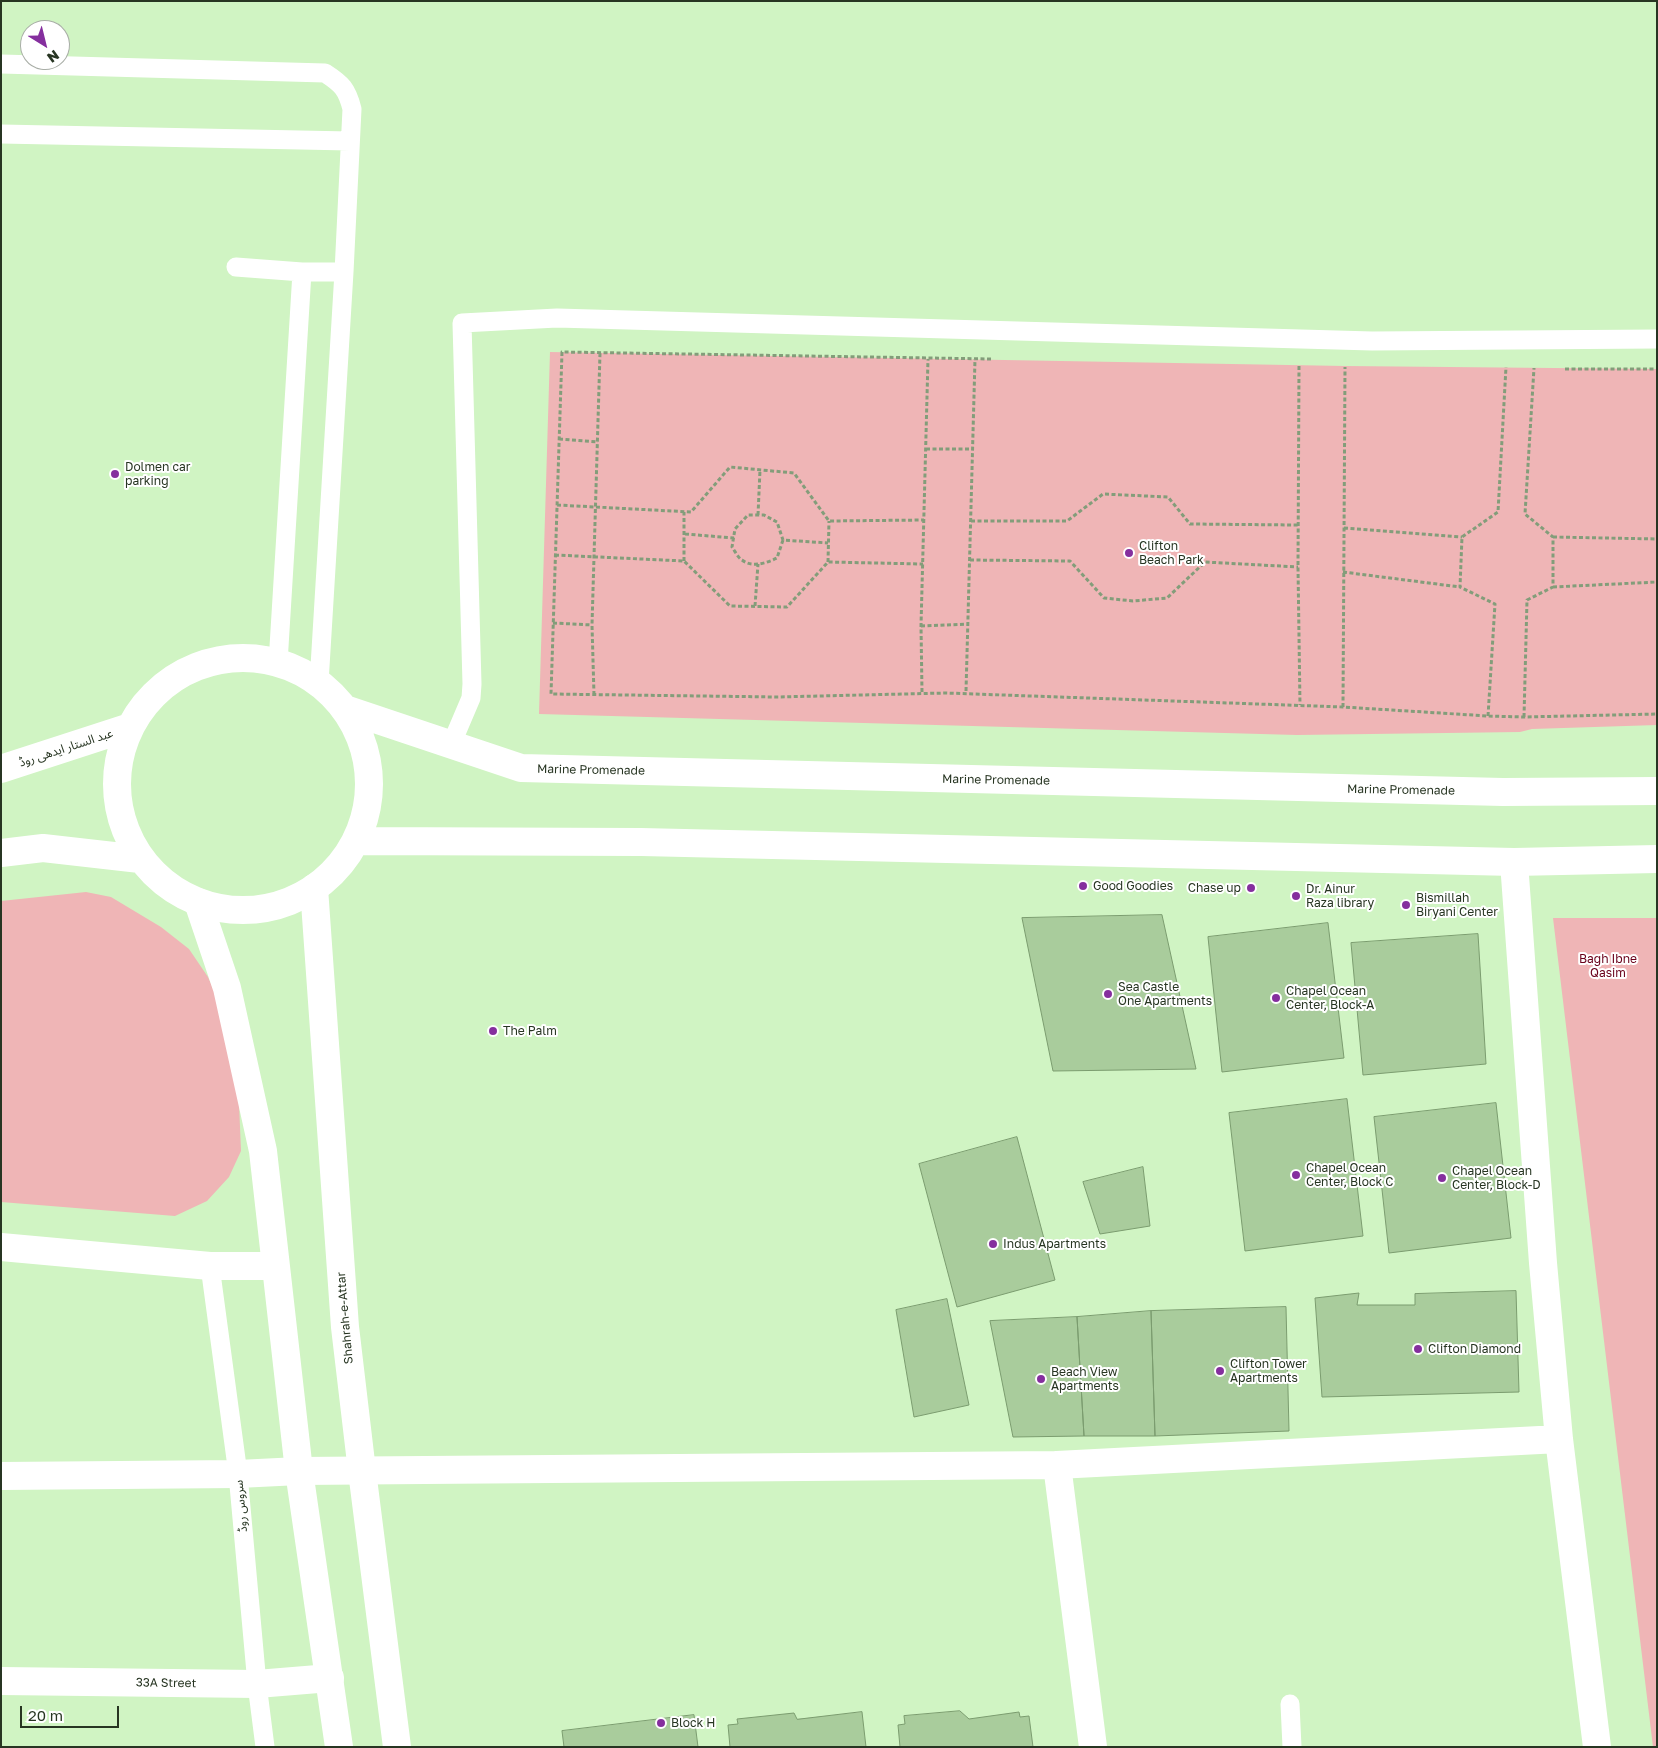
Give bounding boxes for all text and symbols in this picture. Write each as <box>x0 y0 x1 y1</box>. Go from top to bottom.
north arrow <box>20 20 70 70</box>
text: N <box>44 47 63 67</box>
place label: Dolmen car parking <box>125 460 190 488</box>
marker: Dolmen car parking <box>109 468 121 480</box>
place label: Clifton Beach Park <box>1139 539 1204 567</box>
marker: Clifton Beach Park <box>1123 547 1135 559</box>
street label: عبد الستار ایدھی روڈ <box>17 726 115 770</box>
street label: Marine Promenade <box>537 762 645 778</box>
street label: Marine Promenade <box>942 772 1050 788</box>
street label: Marine Promenade <box>1347 782 1455 798</box>
place label: Good Goodies <box>1093 879 1173 893</box>
marker: Good Goodies <box>1077 880 1089 892</box>
place label: Chase up <box>1188 881 1241 895</box>
marker: Chase up <box>1245 882 1257 894</box>
place label: Dr. Ainur Raza library <box>1306 882 1374 910</box>
marker: Dr. Ainur Raza library <box>1290 890 1302 902</box>
place label: Bismillah Biryani Center <box>1416 891 1498 919</box>
marker: Bismillah Biryani Center <box>1400 899 1412 911</box>
park label: Bagh Ibne Qasim <box>1579 952 1637 980</box>
place label: Sea Castle One Apartments <box>1118 980 1212 1008</box>
place label: Chapel Ocean Center, Block-A <box>1286 984 1374 1012</box>
marker: Sea Castle One Apartments <box>1102 988 1114 1000</box>
marker: Chapel Ocean Center, Block-A <box>1270 992 1282 1004</box>
place label: The Palm <box>503 1024 557 1038</box>
marker: The Palm <box>487 1025 499 1037</box>
place label: Chapel Ocean Center, Block C <box>1306 1161 1393 1189</box>
place label: Chapel Ocean Center, Block-D <box>1452 1164 1541 1192</box>
marker: Chapel Ocean Center, Block C <box>1290 1169 1302 1181</box>
marker: Chapel Ocean Center, Block-D <box>1436 1172 1448 1184</box>
place label: Indus Apartments <box>1003 1237 1106 1251</box>
marker: Indus Apartments <box>987 1238 999 1250</box>
street label: Shahrah-e-Attar <box>334 1271 356 1365</box>
place label: Clifton Diamond <box>1428 1342 1521 1356</box>
marker: Clifton Diamond <box>1412 1343 1424 1355</box>
place label: Clifton Tower Apartments <box>1230 1357 1307 1385</box>
place label: Beach View Apartments <box>1051 1365 1119 1393</box>
marker: Clifton Tower Apartments <box>1214 1365 1226 1377</box>
marker: Beach View Apartments <box>1035 1373 1047 1385</box>
street label: سروس روڈ <box>232 1479 250 1533</box>
street label: 33A Street <box>136 1675 196 1691</box>
scale bar <box>22 1696 121 1728</box>
text: 20 m <box>28 1706 63 1724</box>
place label: Block H <box>671 1716 715 1730</box>
marker: Block H <box>655 1717 667 1729</box>

